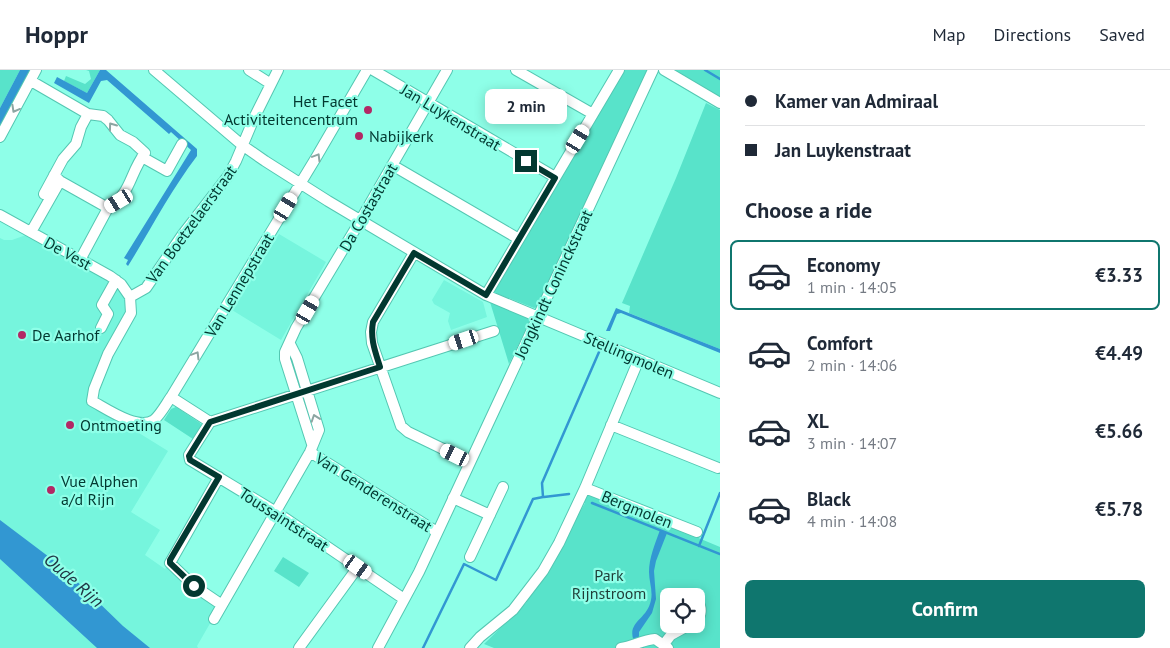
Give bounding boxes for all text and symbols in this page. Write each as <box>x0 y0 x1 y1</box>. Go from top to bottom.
text: Hoppr <box>25 19 88 50</box>
text: Map <box>933 23 965 46</box>
text: Directions <box>993 23 1071 46</box>
text: Saved <box>1099 23 1145 46</box>
street label: Jan Luykenstraat <box>397 79 505 155</box>
callout: 2 min <box>485 88 567 124</box>
text: Kamer van Admiraal <box>775 89 938 113</box>
place label: Het Facet Activiteitencentrum <box>224 91 359 129</box>
text: 2 min <box>506 96 546 116</box>
one-way arrow <box>12 104 22 113</box>
marker: Het Facet Activiteitencentrum <box>362 104 374 116</box>
one-way arrow <box>109 122 118 132</box>
car <box>563 122 592 156</box>
place label: Nabijkerk <box>369 126 434 146</box>
marker: Nabijkerk <box>353 130 365 142</box>
text: Jan Luykenstraat <box>775 138 911 162</box>
route end <box>515 150 537 172</box>
one-way arrow <box>310 153 320 162</box>
street label: Da Costastraat <box>335 159 402 255</box>
street label: Van Boetzelaerstraat <box>141 161 241 288</box>
car <box>102 187 135 215</box>
car <box>271 190 300 224</box>
text: Choose a ride <box>745 196 872 224</box>
street label: Jongkindt Coninckstraat <box>509 206 597 363</box>
street label: Van Lennepstraat <box>200 229 278 342</box>
street label: De Vest <box>41 232 96 274</box>
icon: car <box>747 253 792 298</box>
text: Economy <box>807 253 880 277</box>
text: €3.33 <box>1095 263 1143 287</box>
text: 1 min · 14:05 <box>807 277 897 297</box>
car <box>294 293 321 327</box>
place label: De Aarhof <box>32 325 100 345</box>
street label: Stellingmolen <box>581 327 677 383</box>
car <box>447 328 480 352</box>
marker: De Aarhof <box>16 329 28 341</box>
icon: car <box>747 331 792 376</box>
text: Comfort <box>807 331 873 355</box>
text: €4.49 <box>1095 341 1143 365</box>
one-way arrow <box>189 352 199 361</box>
text: 2 min · 14:06 <box>807 355 897 375</box>
icon: car <box>747 409 792 454</box>
text: XL <box>807 409 829 433</box>
one-way arrow <box>311 414 321 423</box>
place label: Ontmoeting <box>80 415 162 435</box>
marker: Ontmoeting <box>64 419 76 431</box>
text: €5.66 <box>1095 419 1143 443</box>
text: 3 min · 14:07 <box>807 433 897 453</box>
car <box>438 442 471 468</box>
street label: Van Genderenstraat <box>311 448 437 536</box>
place label: Vue Alphen a/d Rijn <box>60 471 138 509</box>
street label: Toussaintstraat <box>235 483 333 556</box>
marker: Vue Alphen a/d Rijn <box>45 484 57 496</box>
street label: Bergmolen <box>599 486 675 532</box>
icon: car <box>747 487 792 532</box>
text: Black <box>807 487 851 511</box>
text: €5.78 <box>1095 497 1143 521</box>
text: 4 min · 14:08 <box>807 511 897 531</box>
water label: Oude Rijn <box>39 548 109 612</box>
car <box>341 552 374 582</box>
park label: Park Rijnstroom <box>572 565 646 603</box>
route start <box>183 575 205 597</box>
button: Confirm <box>745 580 1145 638</box>
map controls <box>660 588 705 633</box>
button: locate <box>660 588 705 633</box>

